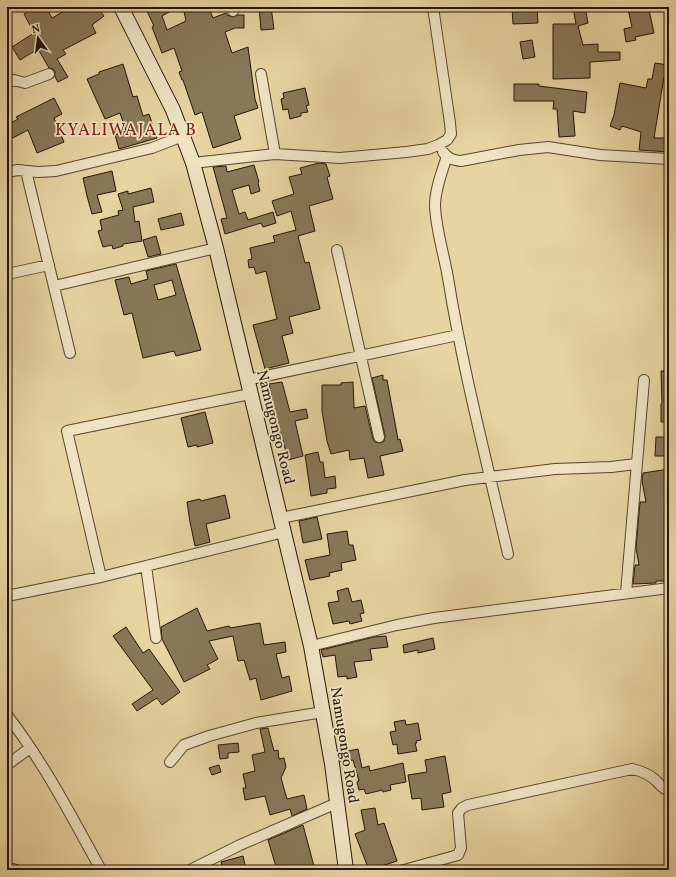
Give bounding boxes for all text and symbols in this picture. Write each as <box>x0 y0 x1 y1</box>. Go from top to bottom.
north arrow <box>18 18 58 58</box>
text: N <box>30 22 42 38</box>
district label: KYALIWAJALA B <box>55 119 197 142</box>
street label: Namugongo Road <box>250 368 299 487</box>
street label: Namugongo Road <box>324 686 363 805</box>

